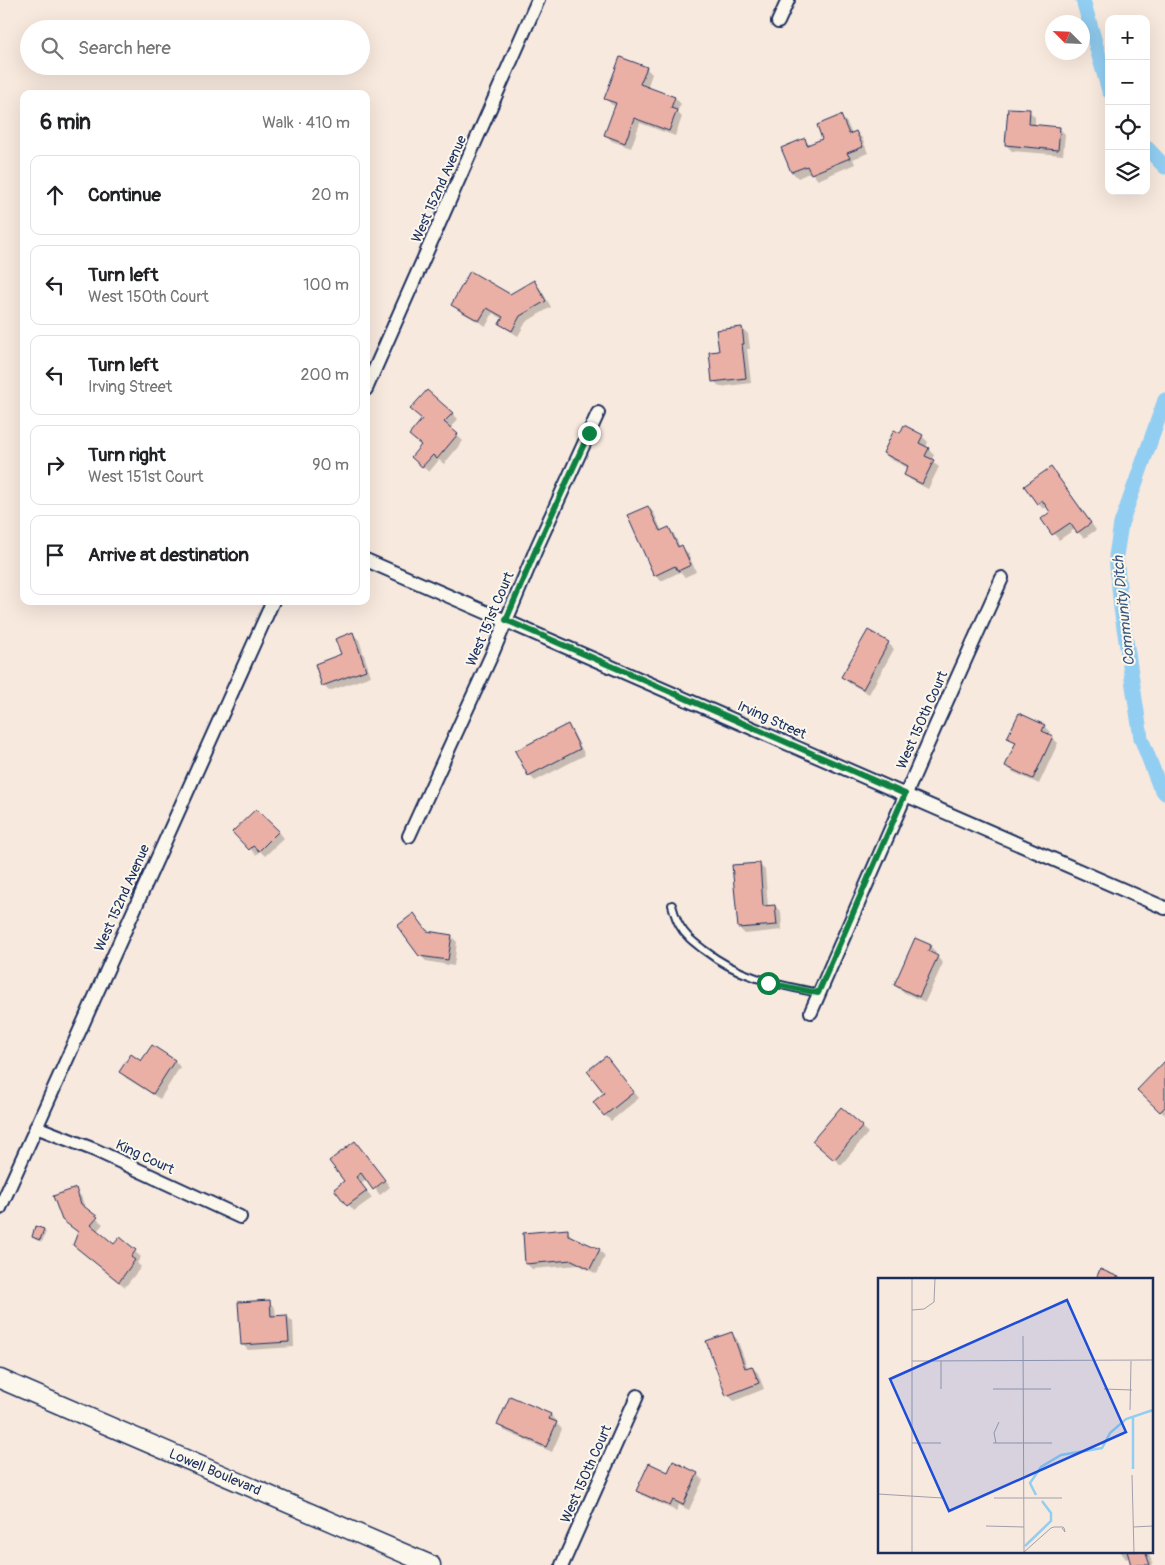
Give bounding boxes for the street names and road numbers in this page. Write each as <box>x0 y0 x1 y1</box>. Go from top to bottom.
street label: West 152nd Avenue <box>408 133 470 245</box>
street label: West 151st Court <box>462 569 518 669</box>
street label: West 150th Court <box>893 668 951 772</box>
street label: Irving Street <box>735 697 809 743</box>
street label: West 152nd Avenue <box>91 842 153 954</box>
street label: King Court <box>113 1136 177 1178</box>
street label: West 150th Court <box>557 1422 615 1526</box>
street label: Lowell Boulevard <box>166 1445 264 1499</box>

